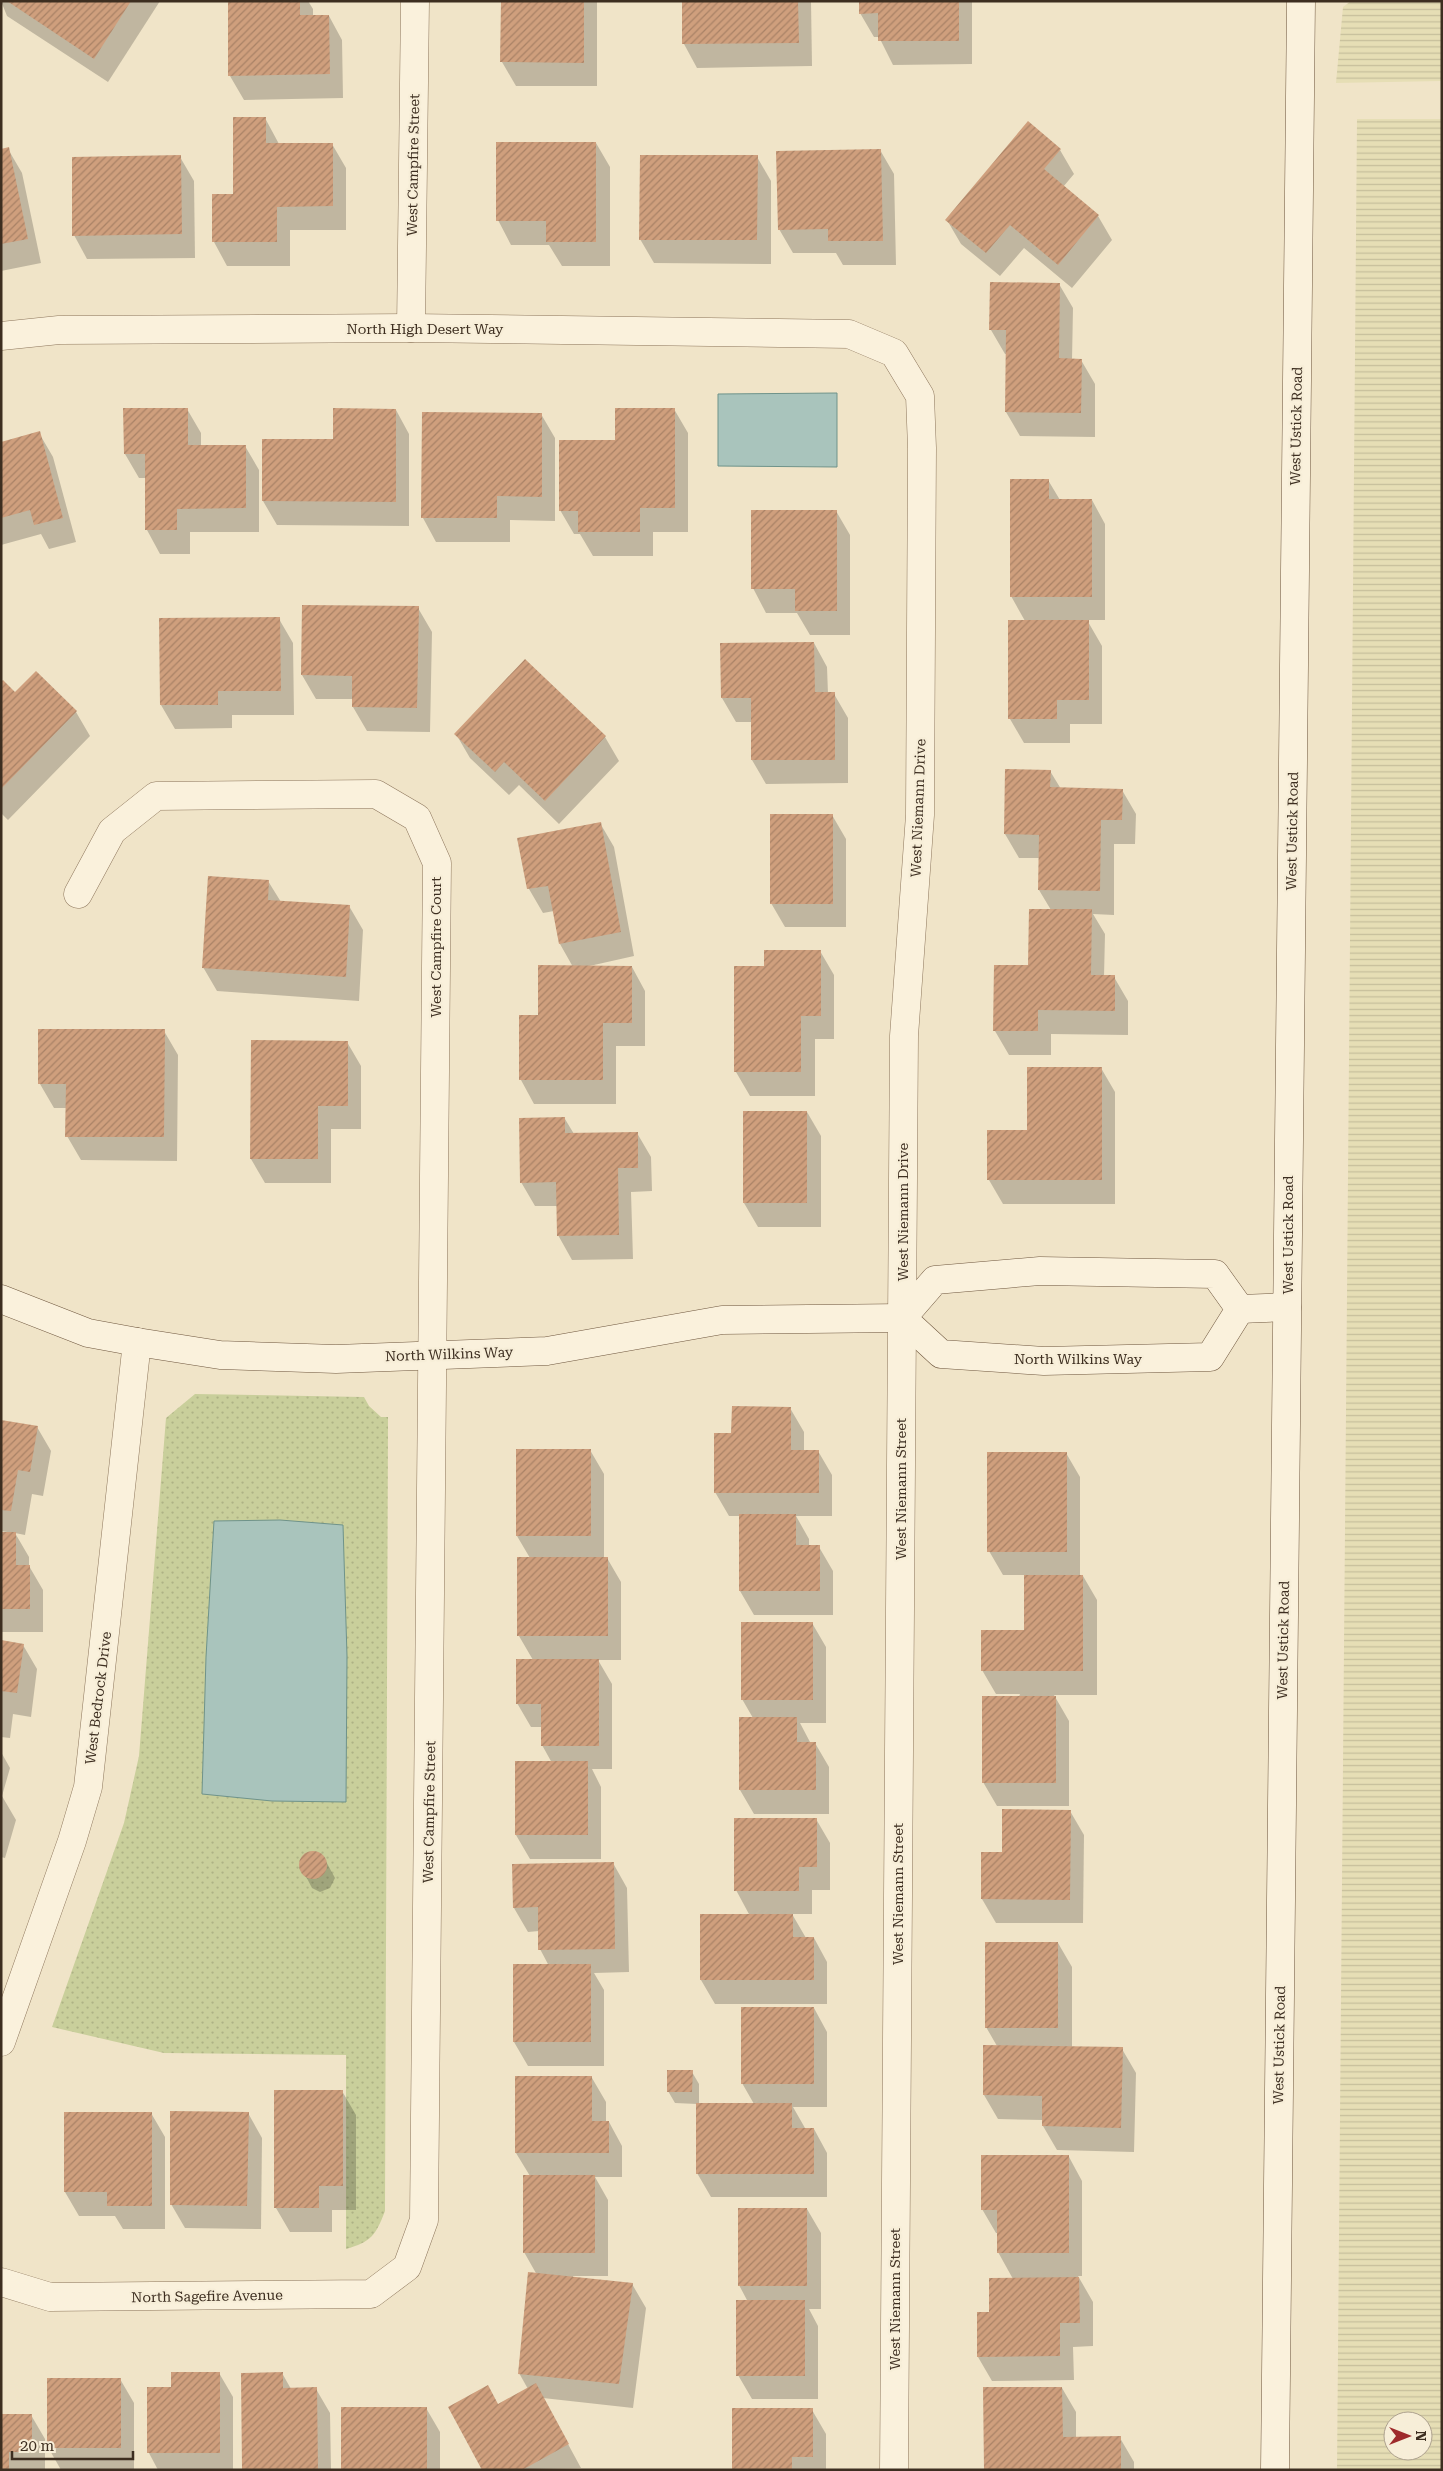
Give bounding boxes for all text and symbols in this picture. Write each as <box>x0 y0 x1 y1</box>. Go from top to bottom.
street label: West Campfire Street <box>404 94 422 236</box>
street label: North High Desert Way <box>347 321 504 337</box>
street label: West Ustick Road <box>1287 366 1305 485</box>
street label: West Niemann Drive <box>908 738 928 878</box>
street label: West Ustick Road <box>1283 771 1301 890</box>
street label: West Campfire Court <box>428 876 444 1018</box>
street label: West Niemann Drive <box>895 1142 911 1281</box>
street label: West Ustick Road <box>1280 1176 1296 1294</box>
street label: North Wilkins Way <box>385 1344 514 1364</box>
street label: North Wilkins Way <box>1014 1351 1143 1367</box>
street label: West Niemann Street <box>893 1418 909 1560</box>
street label: West Ustick Road <box>1274 1580 1292 1699</box>
street label: West Bedrock Drive <box>82 1630 114 1765</box>
street label: West Campfire Street <box>420 1741 438 1883</box>
street label: West Niemann Street <box>890 1823 906 1965</box>
street label: West Ustick Road <box>1270 1985 1288 2104</box>
street label: West Niemann Street <box>887 2228 903 2370</box>
street label: North Sagefire Avenue <box>131 2287 283 2305</box>
north arrow <box>1383 2411 1433 2461</box>
scale bar <box>12 2428 134 2460</box>
text: N <box>1413 2431 1429 2442</box>
text: 20 m <box>20 2437 55 2455</box>

